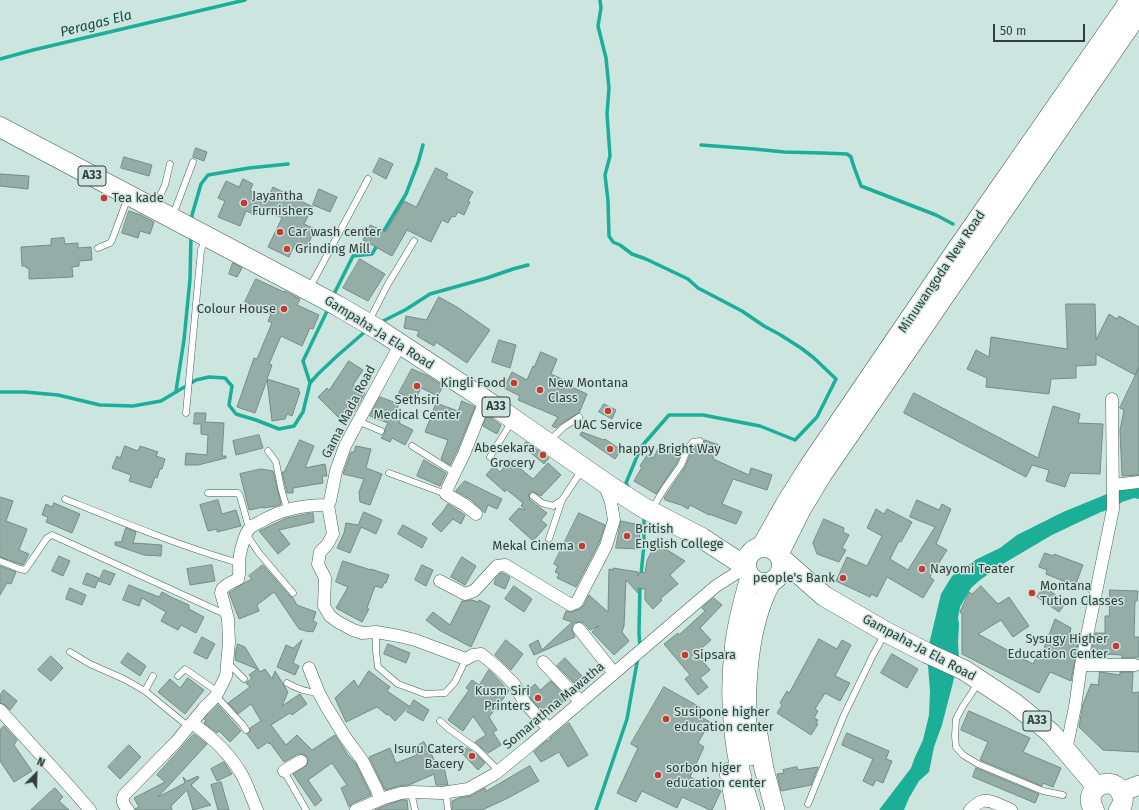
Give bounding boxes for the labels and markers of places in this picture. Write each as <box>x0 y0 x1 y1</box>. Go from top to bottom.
place label: Jayantha Furnishers <box>252 188 313 219</box>
place label: Tea kade <box>112 190 164 206</box>
marker: Tea kade <box>99 193 109 203</box>
marker: Jayantha Furnishers <box>239 198 249 208</box>
place label: Car wash center <box>288 224 381 240</box>
marker: Car wash center <box>275 227 285 237</box>
place label: Grinding Mill <box>295 241 370 257</box>
marker: Grinding Mill <box>282 244 292 254</box>
place label: Colour House <box>197 301 276 317</box>
marker: Colour House <box>279 304 289 314</box>
place label: Kingli Food <box>440 375 506 391</box>
place label: New Montana Class <box>548 375 628 406</box>
marker: Kingli Food <box>509 378 519 388</box>
marker: Sethsiri Medical Center <box>412 381 422 391</box>
marker: New Montana Class <box>535 385 545 395</box>
place label: Sethsiri Medical Center <box>373 392 461 423</box>
marker: UAC Service <box>603 406 613 416</box>
place label: UAC Service <box>574 417 642 433</box>
place label: Abesekara Grocery <box>474 440 535 471</box>
place label: happy Bright Way <box>618 441 721 457</box>
marker: happy Bright Way <box>605 444 615 454</box>
marker: Abesekara Grocery <box>538 450 548 460</box>
place label: British English College <box>635 521 724 552</box>
marker: British English College <box>622 531 632 541</box>
place label: Mekal Cinema <box>492 538 574 554</box>
marker: Mekal Cinema <box>577 541 587 551</box>
place label: Nayomi Teater <box>930 561 1015 577</box>
marker: Nayomi Teater <box>917 564 927 574</box>
place label: people's Bank <box>753 570 835 586</box>
marker: people's Bank <box>838 573 848 583</box>
place label: Montana Tution Classes <box>1040 578 1124 609</box>
marker: Montana Tution Classes <box>1027 588 1037 598</box>
place label: Sysugy Higher Education Center <box>1007 631 1108 662</box>
marker: Sysugy Higher Education Center <box>1111 641 1121 651</box>
place label: Sipsara <box>693 647 736 663</box>
marker: Sipsara <box>680 650 690 660</box>
place label: Kusm Siri Printers <box>475 683 530 714</box>
marker: Kusm Siri Printers <box>533 693 543 703</box>
place label: Susipone higher education center <box>674 704 774 735</box>
marker: Susipone higher education center <box>661 714 671 724</box>
place label: Isuru Caters Bacery <box>394 741 464 772</box>
marker: Isuru Caters Bacery <box>467 751 477 761</box>
place label: sorbon higer education center <box>666 760 766 791</box>
marker: sorbon higer education center <box>653 770 663 780</box>

